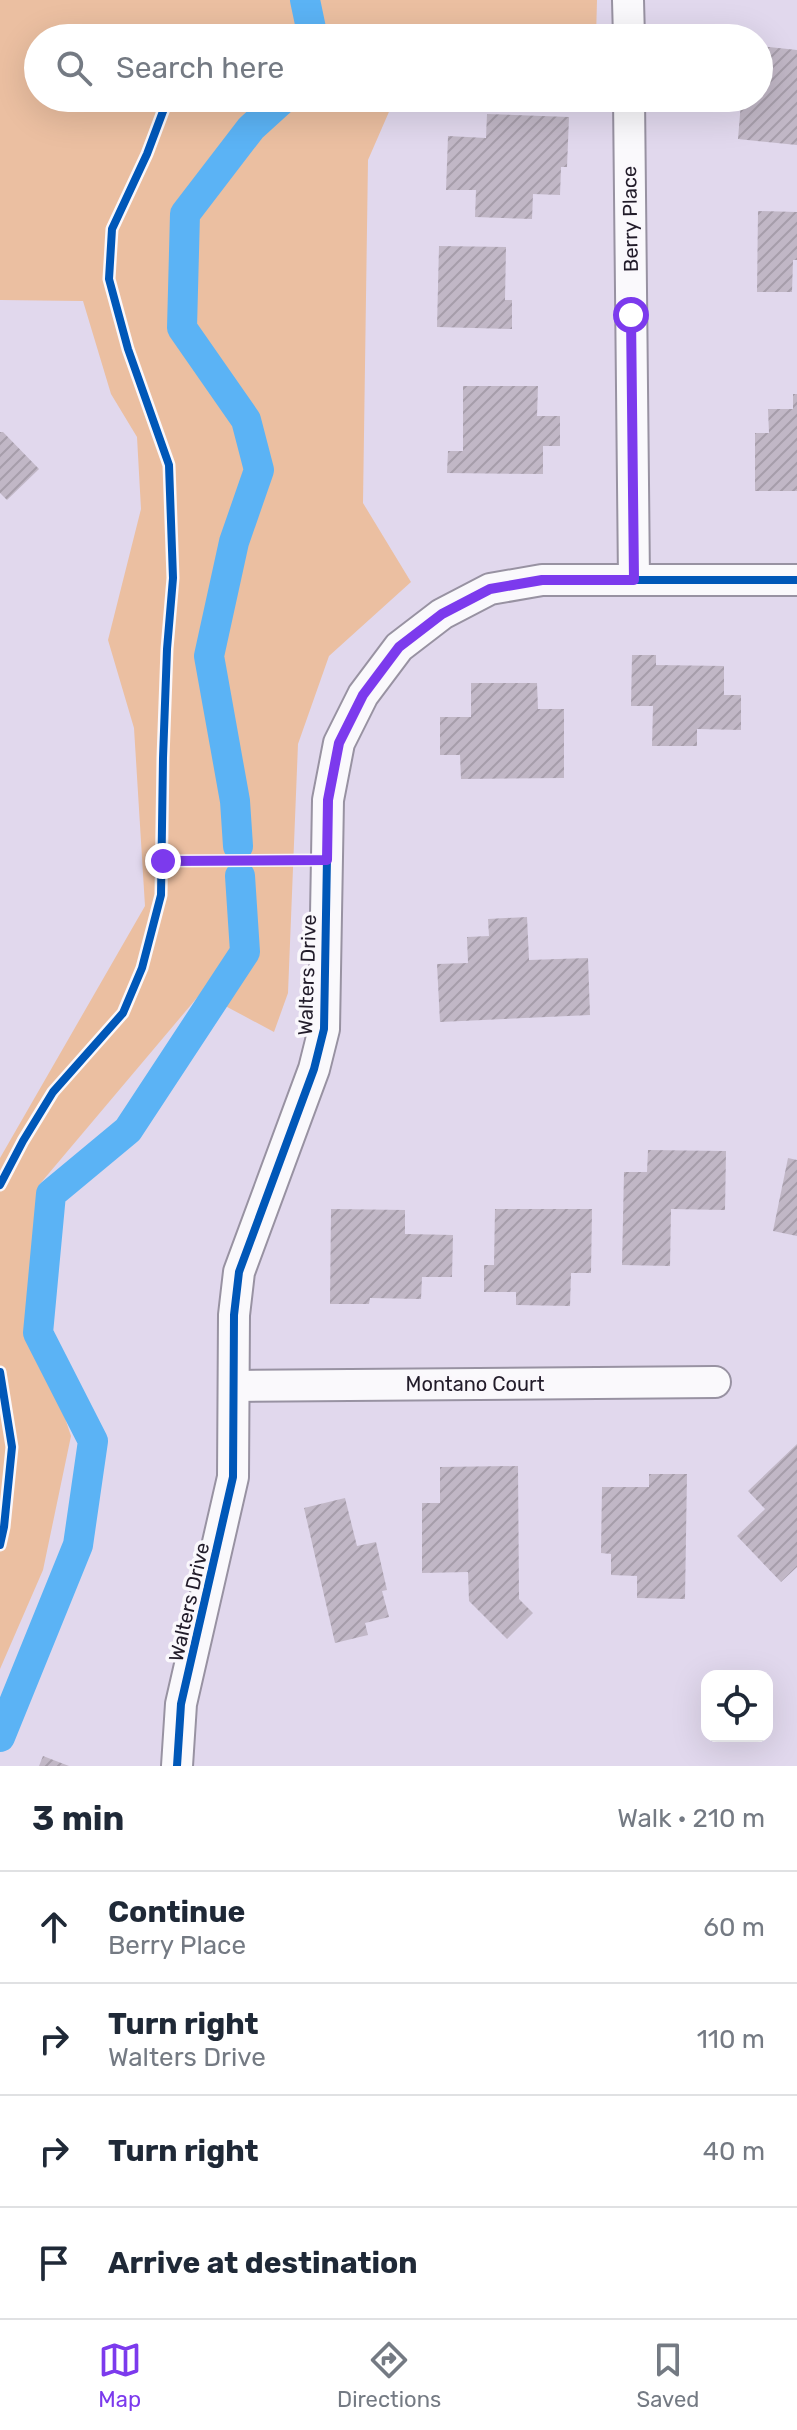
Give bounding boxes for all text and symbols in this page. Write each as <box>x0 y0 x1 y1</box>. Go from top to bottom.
search box <box>24 24 773 112</box>
icon: search <box>52 46 96 90</box>
text: Search here <box>116 50 284 86</box>
street label: Berry Place <box>617 166 643 272</box>
route start <box>613 297 649 333</box>
route end <box>145 843 181 879</box>
street label: Walters Drive <box>293 914 321 1036</box>
street label: Montano Court <box>406 1372 545 1396</box>
street label: Walters Drive <box>164 1540 214 1664</box>
map controls <box>701 1670 773 1742</box>
button: locate <box>701 1670 773 1742</box>
text: 3 min <box>32 1798 124 1839</box>
text: Walk · 210 m <box>617 1803 765 1834</box>
text: Continue <box>108 1894 245 1930</box>
icon: ahead <box>32 1905 76 1949</box>
text: 60 m <box>703 1912 765 1943</box>
text: Berry Place <box>108 1930 246 1961</box>
text: Turn right <box>108 2006 259 2042</box>
icon: right <box>32 2017 76 2061</box>
text: 110 m <box>697 2024 765 2055</box>
text: Walters Drive <box>108 2042 266 2073</box>
icon: right <box>32 2129 76 2173</box>
text: Turn right <box>108 2133 259 2169</box>
text: 40 m <box>703 2136 765 2167</box>
icon: arrive <box>32 2241 76 2285</box>
text: Arrive at destination <box>108 2245 418 2281</box>
tab: Map <box>98 2338 142 2413</box>
tab: Directions <box>337 2338 441 2413</box>
tab: Saved <box>637 2338 699 2413</box>

